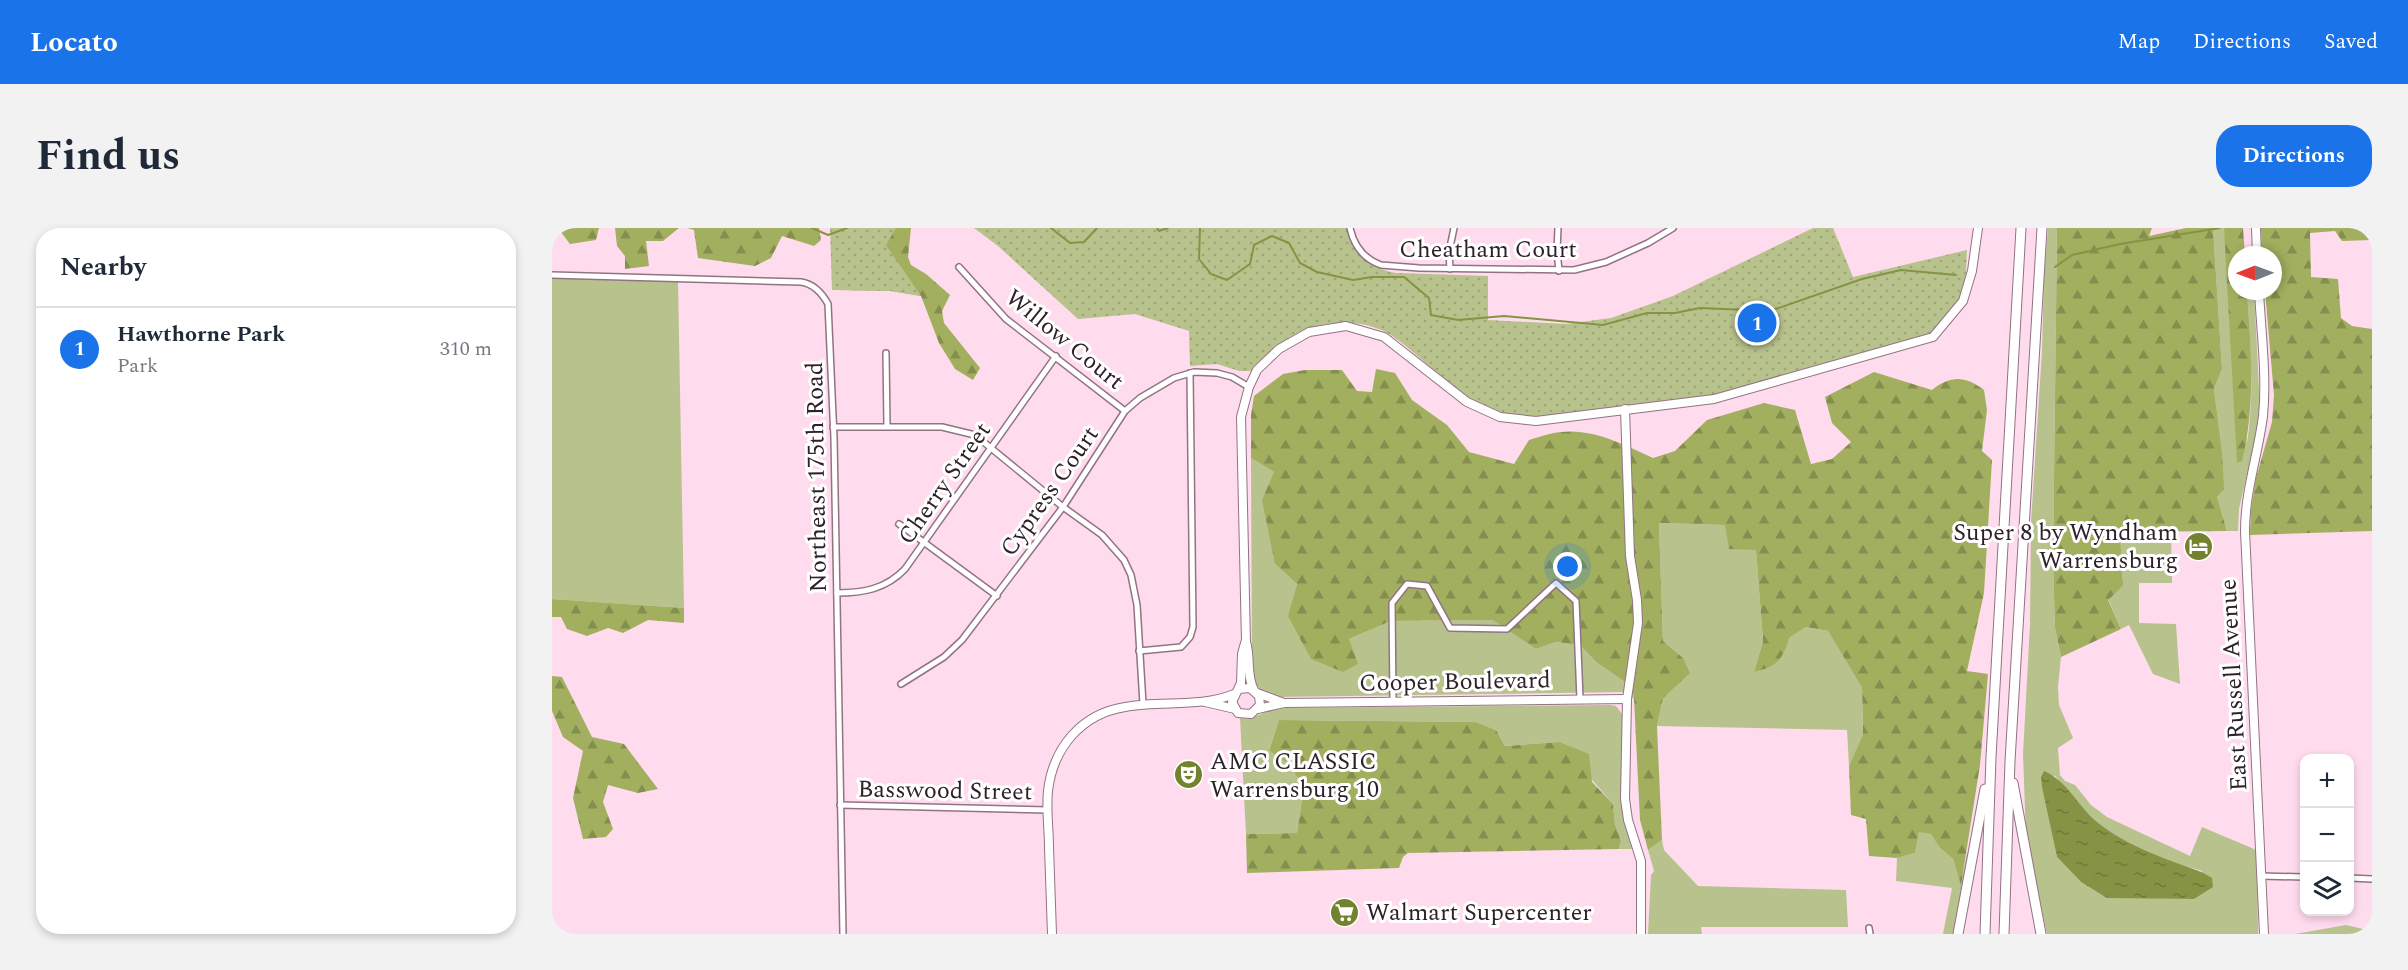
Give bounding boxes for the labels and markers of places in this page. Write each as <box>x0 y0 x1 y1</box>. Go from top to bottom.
pin: 1 <box>1738 300 1776 346</box>
place label: Super 8 by Wyndham Warrensburg <box>1953 515 2178 579</box>
hotel icon: Super 8 by Wyndham Warrensburg <box>2183 530 2215 562</box>
place label: AMC CLASSIC Warrensburg 10 <box>1210 744 1379 808</box>
theatre icon: AMC CLASSIC Warrensburg 10 <box>1173 759 1205 791</box>
place label: Walmart Supercenter <box>1366 895 1592 931</box>
supermarket icon: Walmart Supercenter <box>1329 896 1361 928</box>

